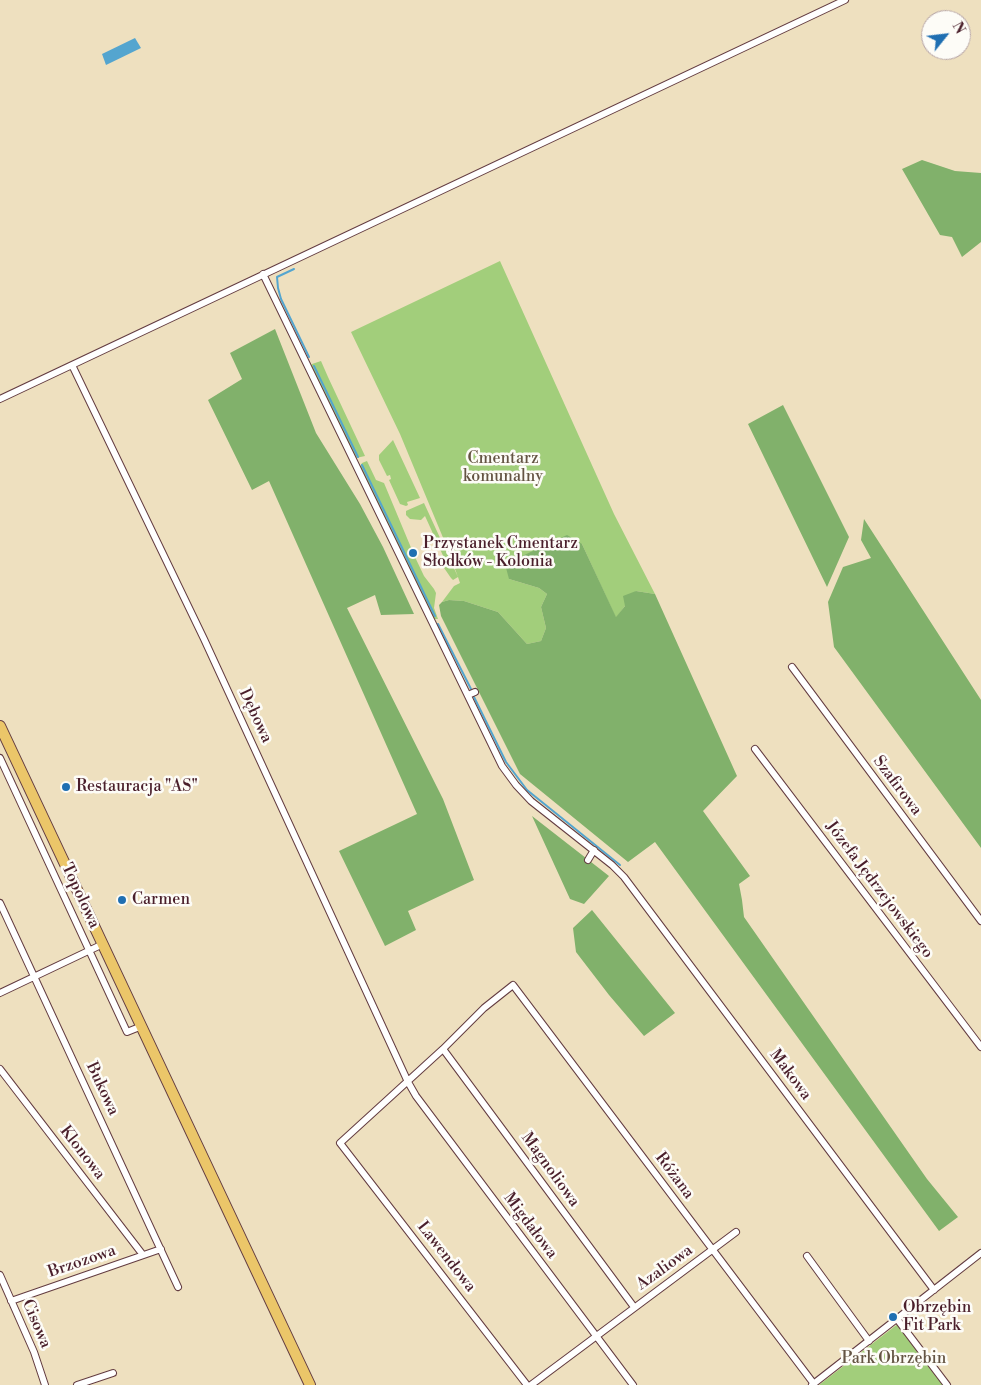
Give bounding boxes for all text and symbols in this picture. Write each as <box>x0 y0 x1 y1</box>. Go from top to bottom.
north arrow <box>921 10 971 60</box>
text: N <box>948 19 969 37</box>
park label: Cmentarz komunalny <box>463 449 543 487</box>
place label: Przystanek Cmentarz Słodków - Kolonia <box>423 534 578 572</box>
marker: Przystanek Cmentarz Słodków - Kolonia <box>407 547 419 559</box>
street label: Dębowa <box>234 686 276 746</box>
street label: Szafirowa <box>868 753 926 819</box>
place label: Restauracja "AS" <box>76 777 198 797</box>
marker: Restauracja "AS" <box>60 781 72 793</box>
street label: Józefa Jędrzejowskiego <box>821 818 937 962</box>
street label: Topolowa <box>57 860 103 932</box>
place label: Carmen <box>132 890 190 910</box>
marker: Carmen <box>116 894 128 906</box>
street label: Makowa <box>765 1046 815 1104</box>
street label: Bukowa <box>81 1059 123 1119</box>
street label: Klonowa <box>55 1122 109 1184</box>
street label: Magnoliowa <box>517 1129 583 1211</box>
street label: Różana <box>650 1149 698 1203</box>
street label: Migdałowa <box>499 1189 561 1263</box>
street label: Lawendowa <box>413 1218 479 1296</box>
street label: Brzozowa <box>46 1241 118 1283</box>
street label: Azaliowa <box>633 1241 697 1295</box>
street label: Cisowa <box>17 1297 55 1351</box>
place label: Obrzębin Fit Park <box>903 1298 971 1336</box>
marker: Obrzębin Fit Park <box>887 1311 899 1323</box>
park label: Park Obrzębin <box>842 1349 946 1369</box>

